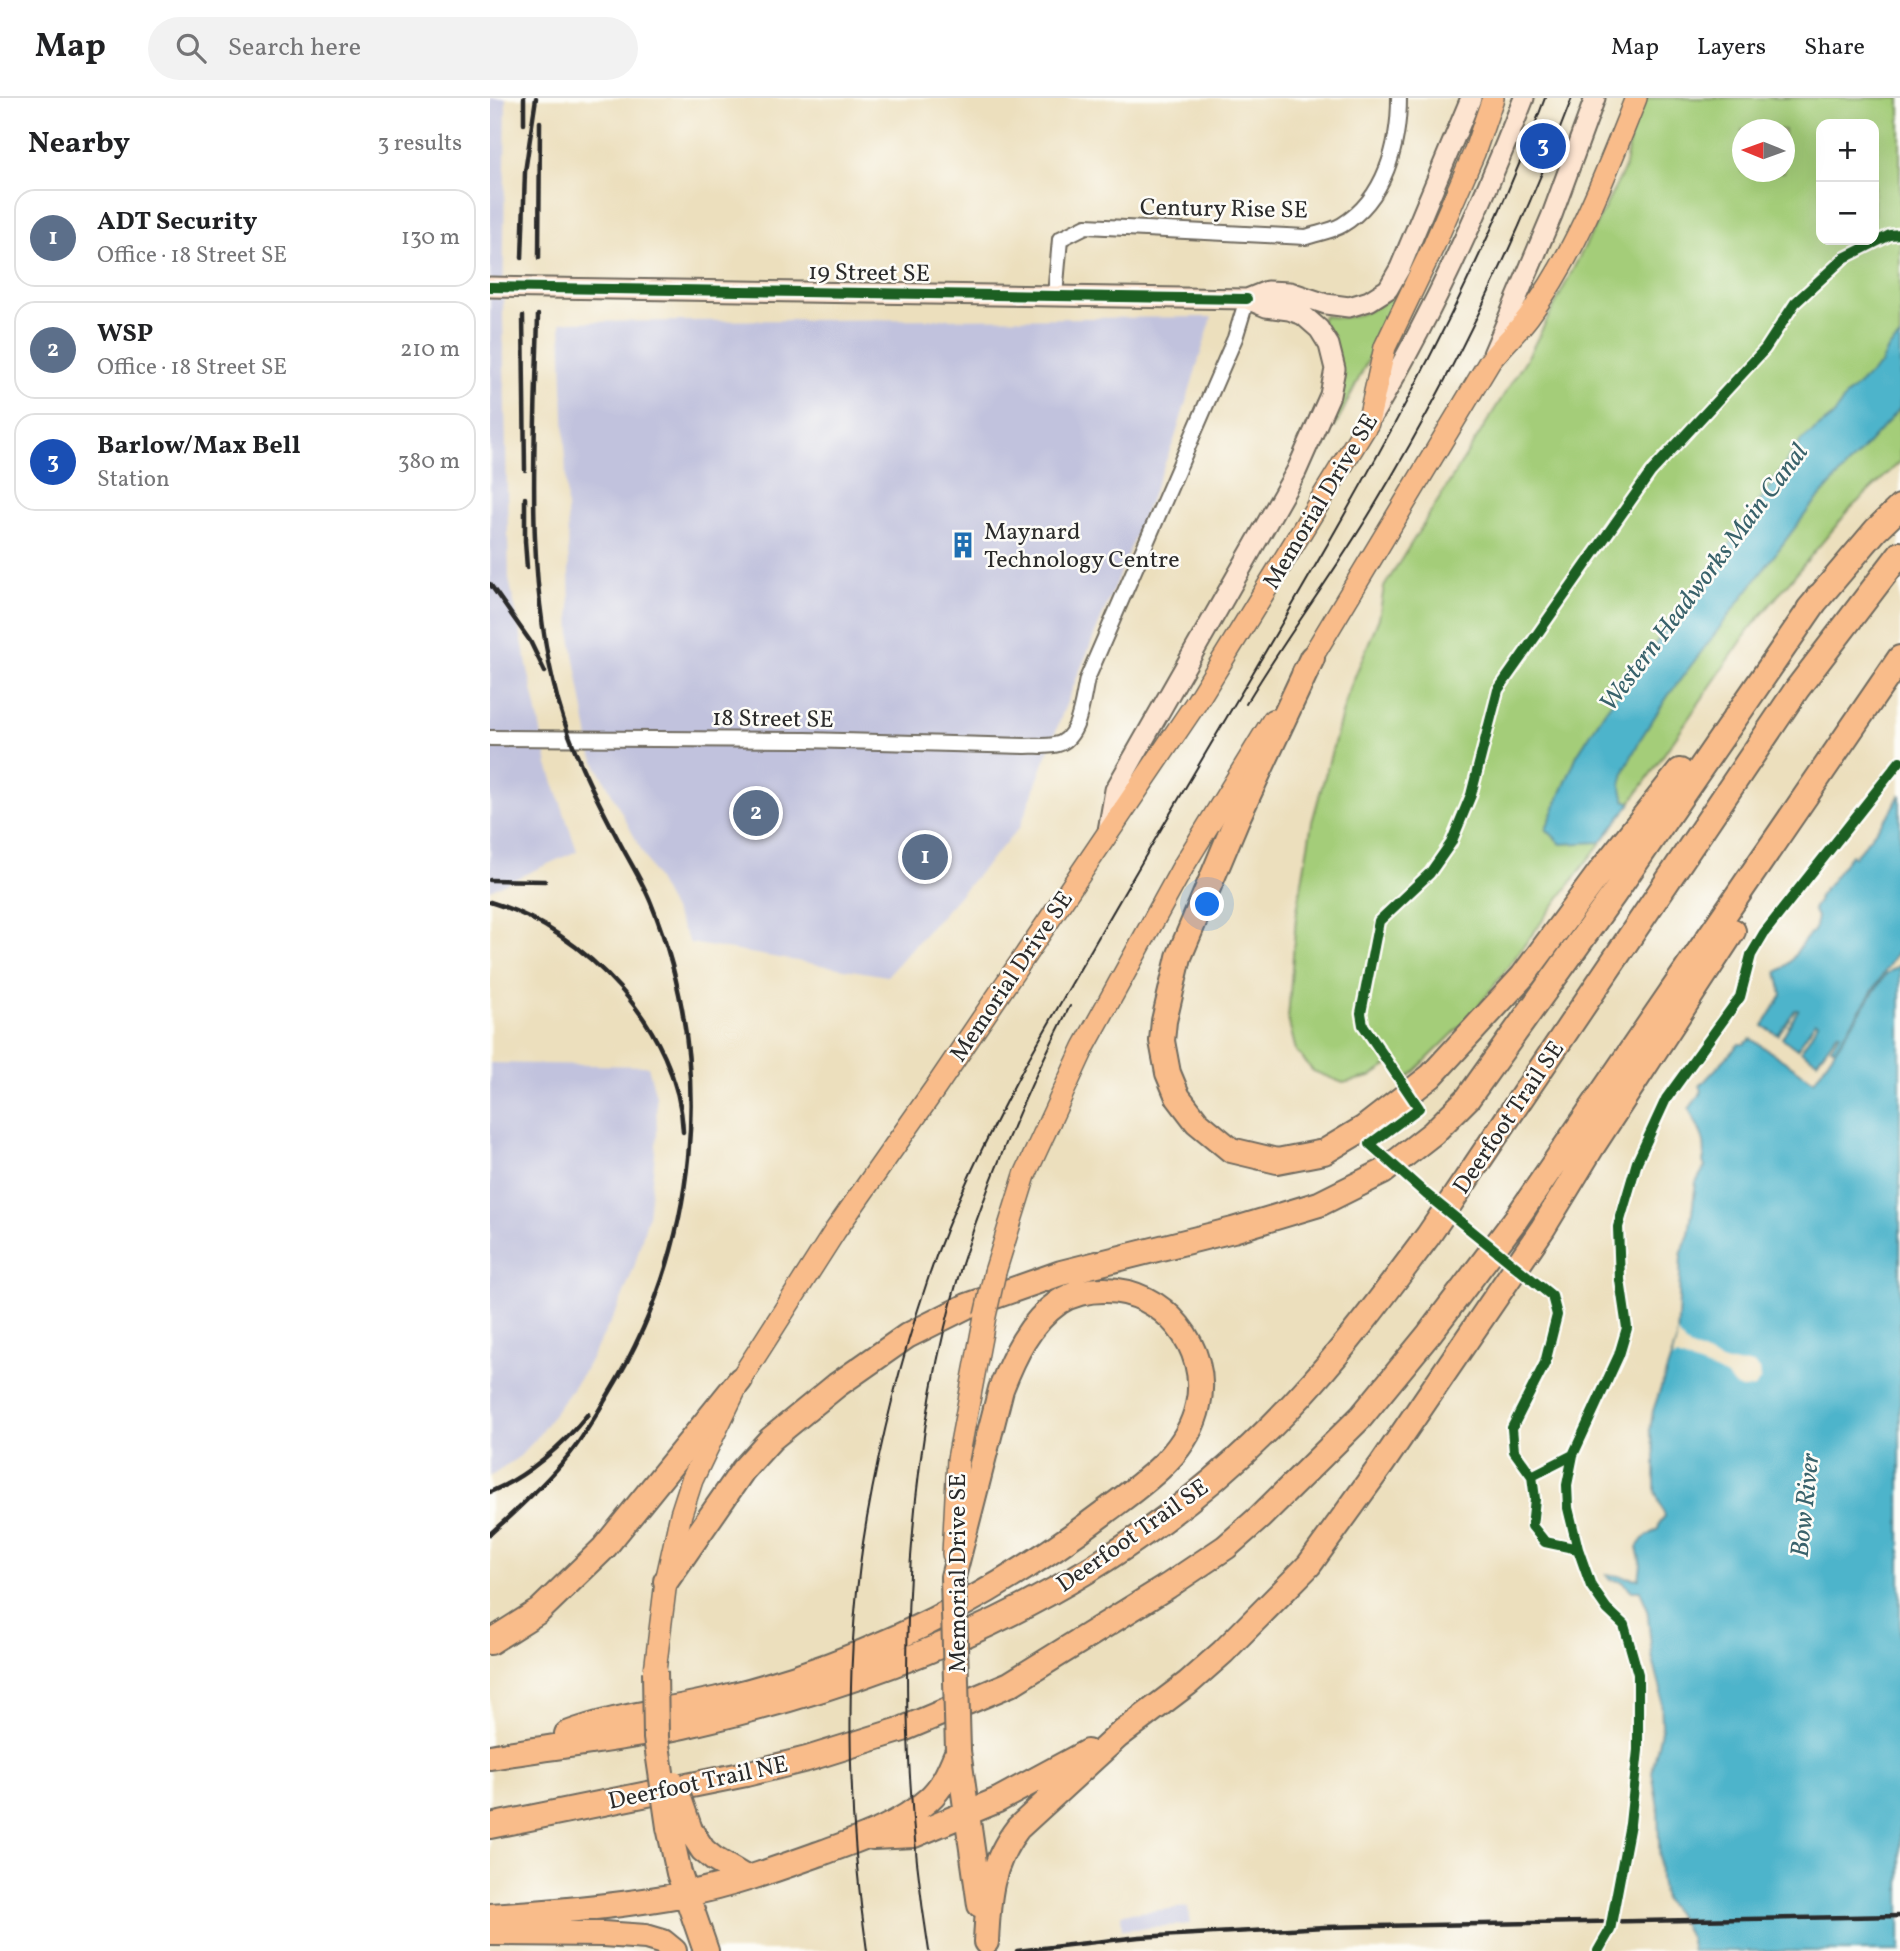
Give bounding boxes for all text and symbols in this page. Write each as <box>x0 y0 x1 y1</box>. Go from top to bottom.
search box <box>148 17 638 80</box>
text: Map <box>35 25 106 71</box>
icon: search <box>172 29 210 67</box>
text: Search here <box>228 30 361 66</box>
text: Map <box>1611 31 1659 65</box>
text: Layers <box>1697 31 1766 65</box>
text: Share <box>1804 31 1865 65</box>
north arrow <box>1732 119 1795 182</box>
map controls <box>1816 119 1879 245</box>
button: + <box>1816 119 1879 182</box>
pin: 3 <box>1520 120 1566 172</box>
text: Nearby <box>28 123 130 165</box>
text: 3 results <box>377 128 462 160</box>
button: − <box>1816 182 1879 245</box>
street label: Century Rise SE <box>1140 192 1308 228</box>
text: ADT Security <box>97 204 257 240</box>
text: 1 <box>48 222 58 254</box>
text: 130 m <box>401 222 460 254</box>
text: Office · 18 Street SE <box>97 240 287 272</box>
street label: 19 Street SE <box>808 256 930 292</box>
text: WSP <box>97 316 153 352</box>
text: 2 <box>47 334 59 366</box>
text: 210 m <box>400 334 460 366</box>
text: Office · 18 Street SE <box>97 352 287 384</box>
street label: Memorial Drive SE <box>1256 408 1388 596</box>
text: Barlow/Max Bell <box>97 428 301 464</box>
water label: Western Headworks Main Canal <box>1592 436 1818 720</box>
text: 3 <box>47 446 59 478</box>
text: 380 m <box>398 446 460 478</box>
text: Station <box>97 464 170 496</box>
place label: Maynard Technology Centre <box>984 516 1180 578</box>
building icon: Maynard Technology Centre <box>948 530 978 560</box>
street label: 18 Street SE <box>712 702 834 738</box>
pin: 2 <box>733 787 779 839</box>
pin: 1 <box>902 831 948 883</box>
street label: Memorial Drive SE <box>943 885 1083 1069</box>
your location <box>1190 887 1224 921</box>
street label: Deerfoot Trail SE <box>1446 1035 1574 1202</box>
water label: Bow River <box>1783 1451 1829 1559</box>
street label: Deerfoot Trail SE <box>1050 1472 1216 1602</box>
street label: Memorial Drive SE <box>942 1473 976 1673</box>
street label: Deerfoot Trail NE <box>605 1748 792 1820</box>

